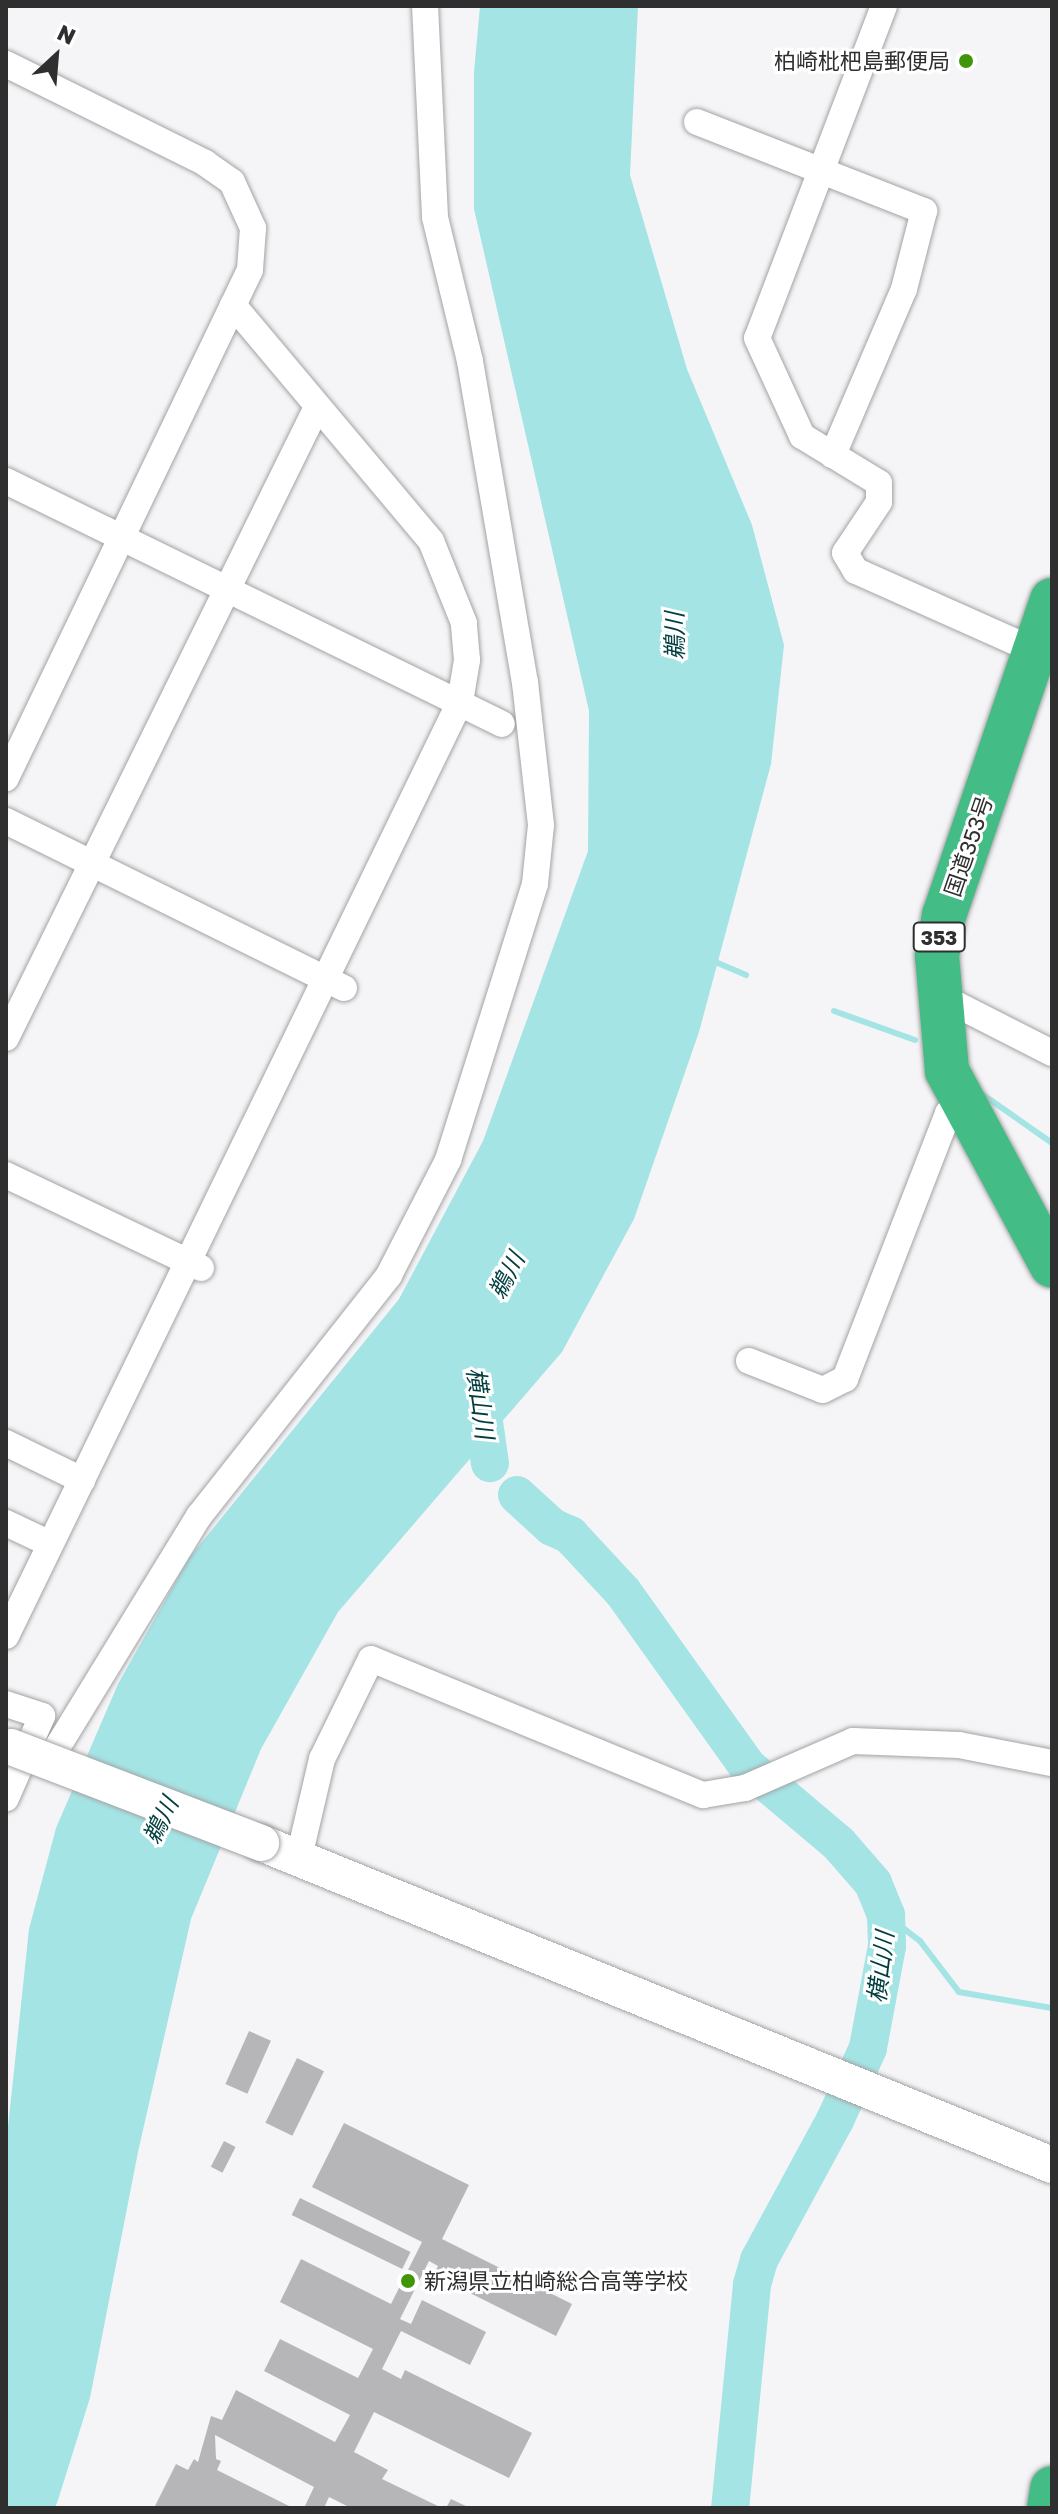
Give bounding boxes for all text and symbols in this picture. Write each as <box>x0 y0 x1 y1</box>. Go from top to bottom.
north arrow <box>16 16 96 96</box>
text: N <box>53 18 80 50</box>
place label: 柏崎枇杷島郵便局 <box>774 48 950 74</box>
marker: 柏崎枇杷島郵便局 <box>957 52 975 70</box>
water label: 鵜川 <box>659 612 689 660</box>
street label: 国道353号 <box>939 792 997 900</box>
road number: 353 <box>911 921 967 953</box>
water label: 鵜川 <box>482 1247 530 1303</box>
water label: 横山川 <box>462 1365 500 1441</box>
water label: 鵜川 <box>137 1792 183 1848</box>
water label: 横山川 <box>861 1930 899 2004</box>
place label: 新潟県立柏崎総合高等学校 <box>424 2268 688 2294</box>
marker: 新潟県立柏崎総合高等学校 <box>399 2272 417 2290</box>

